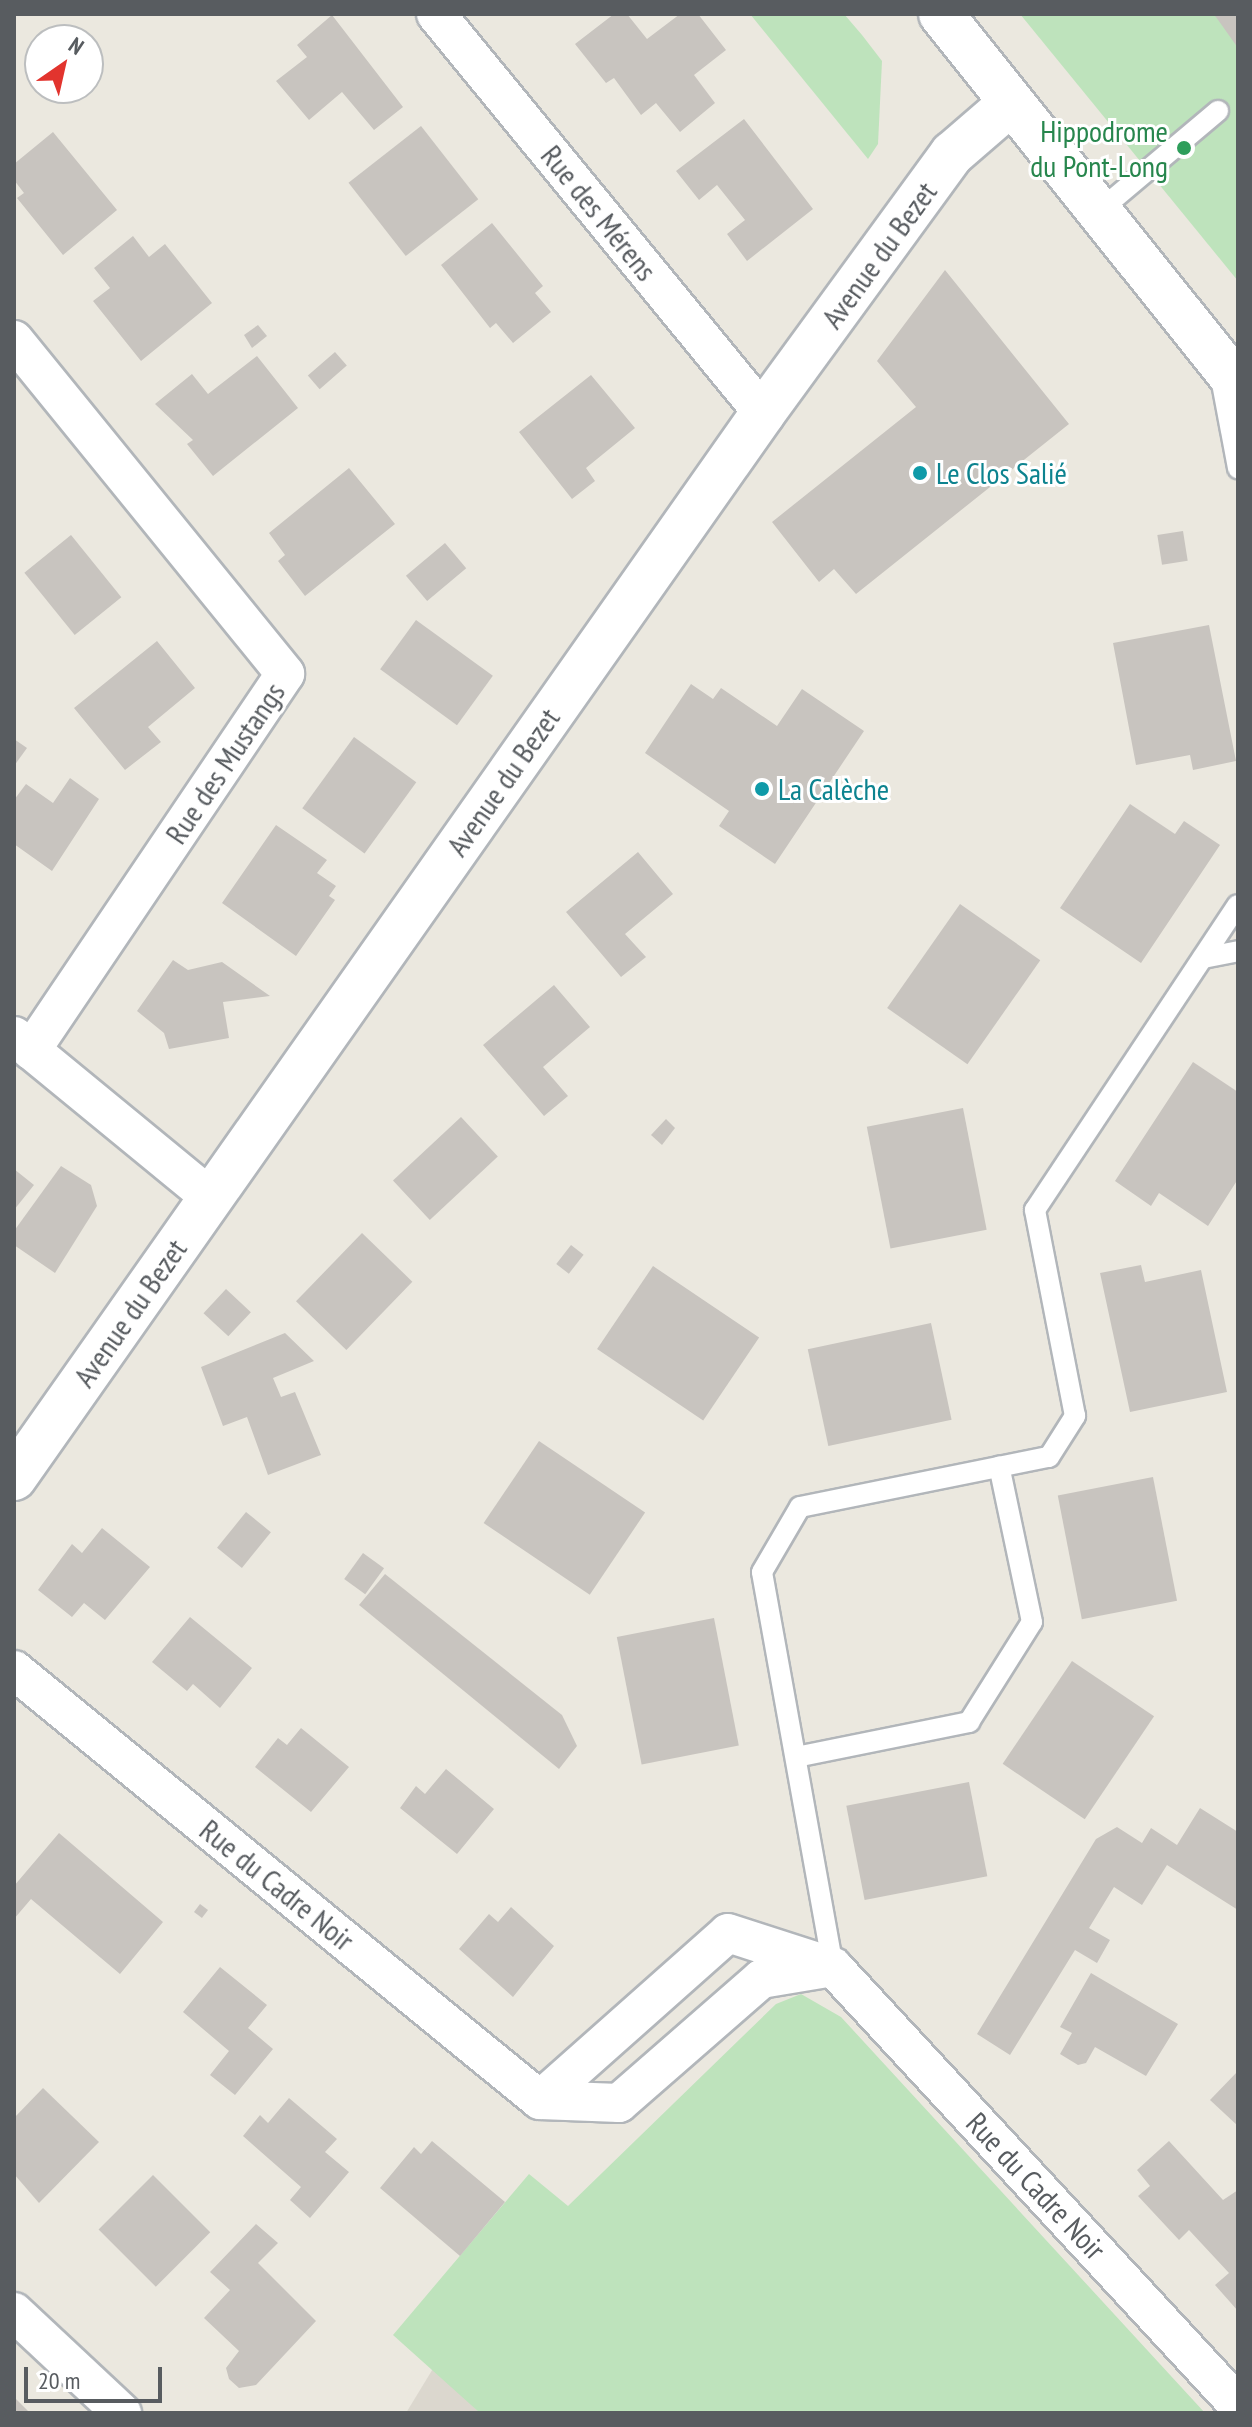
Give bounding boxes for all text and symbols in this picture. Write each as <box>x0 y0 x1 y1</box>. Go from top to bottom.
north arrow <box>24 24 104 104</box>
text: N <box>64 31 89 61</box>
place label: Hippodrome du Pont-Long <box>1030 113 1168 184</box>
street label: Rue des Mérens <box>534 138 664 288</box>
marker: Hippodrome du Pont-Long <box>1175 139 1193 157</box>
street label: Avenue du Bezet <box>814 175 944 335</box>
place label: Le Clos Salié <box>936 455 1067 491</box>
marker: Le Clos Salié <box>911 464 929 482</box>
street label: Rue des Mustangs <box>158 675 292 851</box>
street label: Avenue du Bezet <box>439 701 567 863</box>
place label: La Calèche <box>778 771 889 807</box>
marker: La Calèche <box>753 780 771 798</box>
street label: Avenue du Bezet <box>66 1232 194 1394</box>
street label: Rue du Cadre Noir <box>193 1812 361 1958</box>
street label: Rue du Cadre Noir <box>959 2105 1113 2267</box>
scale bar <box>28 2351 166 2401</box>
text: 20 m <box>38 2365 80 2396</box>

